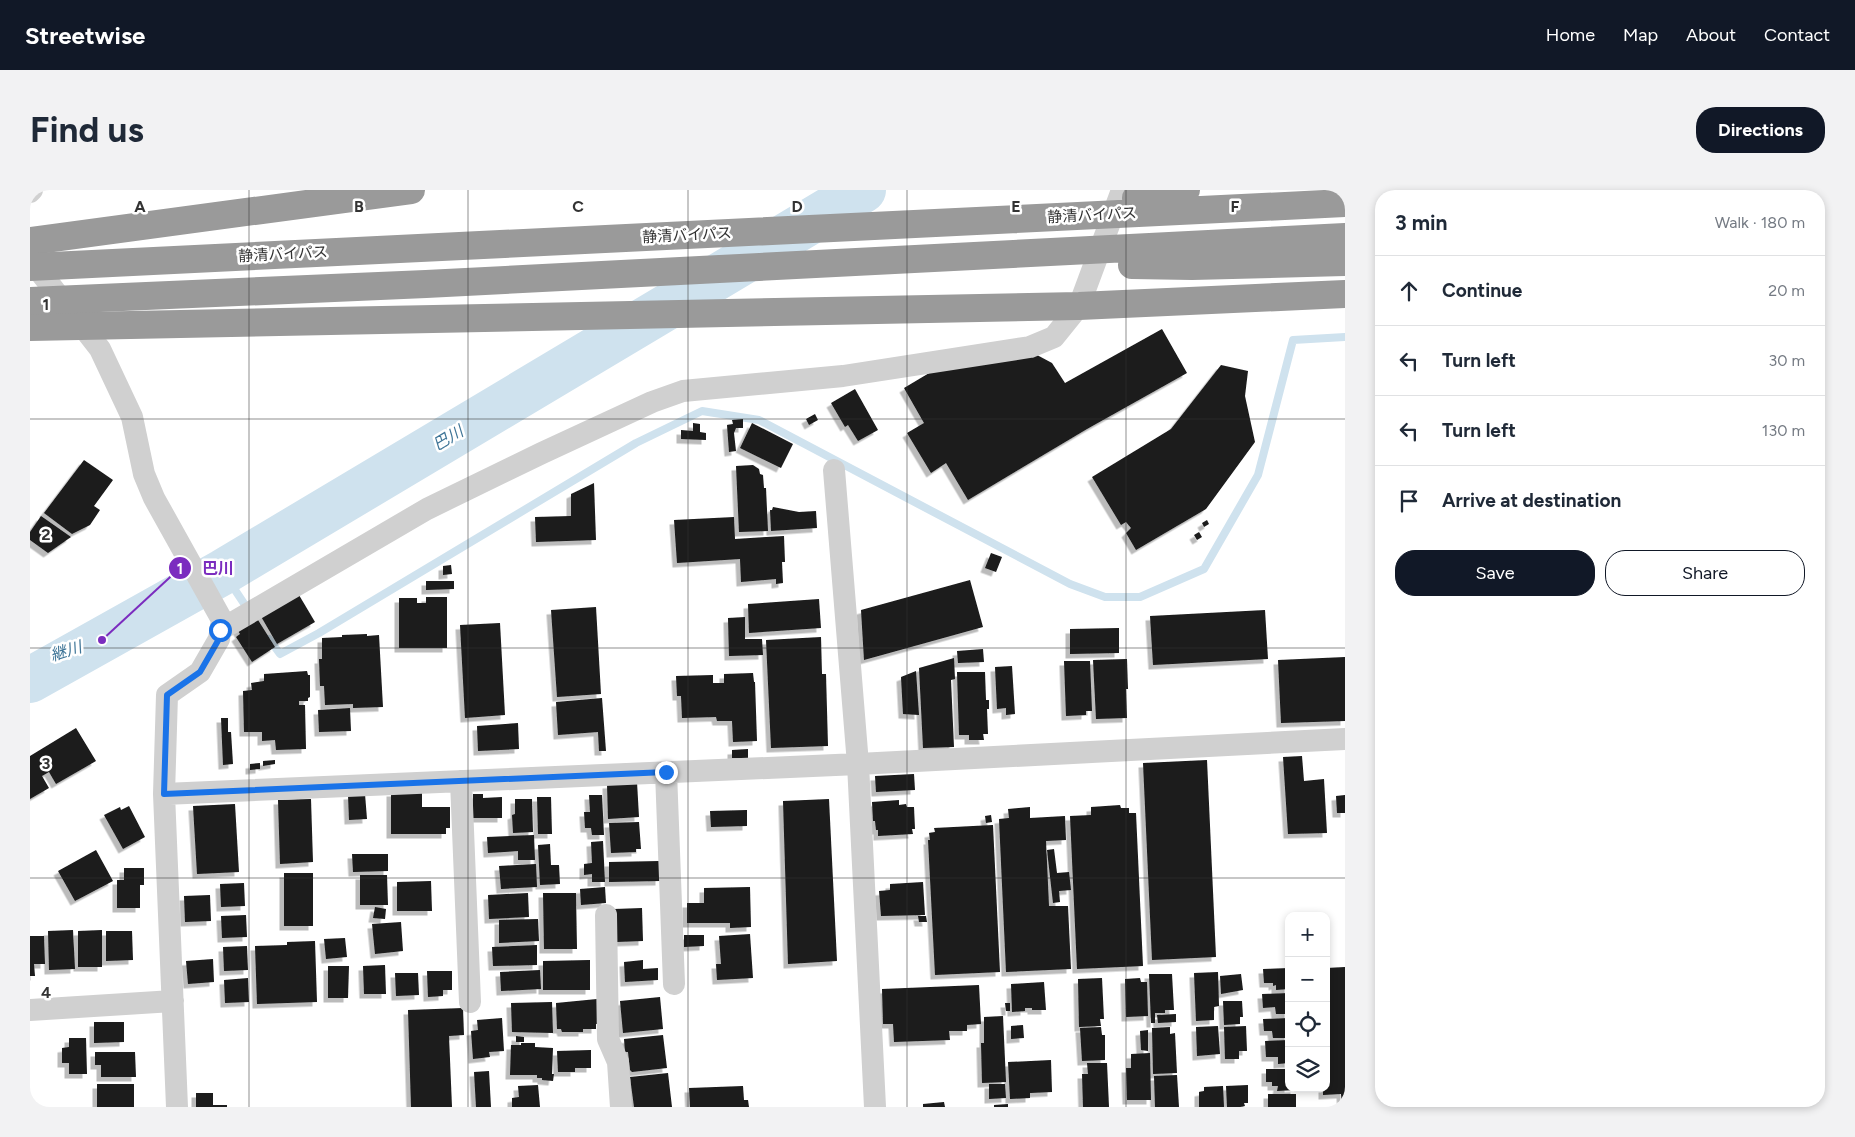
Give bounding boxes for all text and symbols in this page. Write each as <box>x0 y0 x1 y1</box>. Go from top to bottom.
text: Streetwise <box>25 21 145 50</box>
text: Home <box>1546 24 1595 46</box>
text: Map <box>1623 24 1658 46</box>
text: About <box>1686 24 1736 46</box>
text: Contact <box>1764 24 1830 46</box>
button: Directions <box>1696 107 1825 153</box>
text: Find us <box>30 109 144 151</box>
text: A <box>134 197 146 216</box>
text: B <box>354 197 364 216</box>
text: C <box>572 197 584 216</box>
text: D <box>791 197 803 216</box>
text: E <box>1011 197 1021 216</box>
text: F <box>1231 197 1240 216</box>
street label: 静清バイパス <box>1047 204 1137 226</box>
text: 3 min <box>1395 210 1447 235</box>
text: Walk · 180 m <box>1715 213 1805 232</box>
street label: 静清バイパス <box>642 224 732 246</box>
street label: 静清バイパス <box>238 243 328 265</box>
icon: ahead <box>1395 277 1423 305</box>
text: Continue <box>1442 279 1522 302</box>
text: 20 m <box>1768 281 1805 300</box>
text: 1 <box>43 295 49 314</box>
icon: left <box>1395 347 1423 375</box>
text: Turn left <box>1442 349 1516 372</box>
text: 30 m <box>1768 351 1805 370</box>
icon: left <box>1395 417 1423 445</box>
text: Turn left <box>1442 419 1516 442</box>
water label: 巴川 <box>429 421 468 454</box>
text: 130 m <box>1762 421 1805 440</box>
icon: arrive <box>1395 487 1423 515</box>
text: Arrive at destination <box>1442 489 1621 512</box>
text: 2 <box>41 525 51 544</box>
button: Save <box>1395 550 1595 596</box>
button: Share <box>1605 550 1805 596</box>
callout: 巴川 <box>167 553 244 584</box>
text: 巴川 <box>202 559 234 578</box>
text: 1 <box>177 560 183 578</box>
route start <box>209 619 232 642</box>
water label: 継川 <box>48 637 86 665</box>
text: 3 <box>42 754 51 773</box>
route end <box>655 761 678 784</box>
map controls <box>1285 912 1330 1092</box>
button: + <box>1285 912 1330 957</box>
button: − <box>1285 957 1330 1002</box>
text: 4 <box>41 983 51 1002</box>
button: locate <box>1285 1002 1330 1047</box>
button: layers <box>1285 1047 1330 1092</box>

